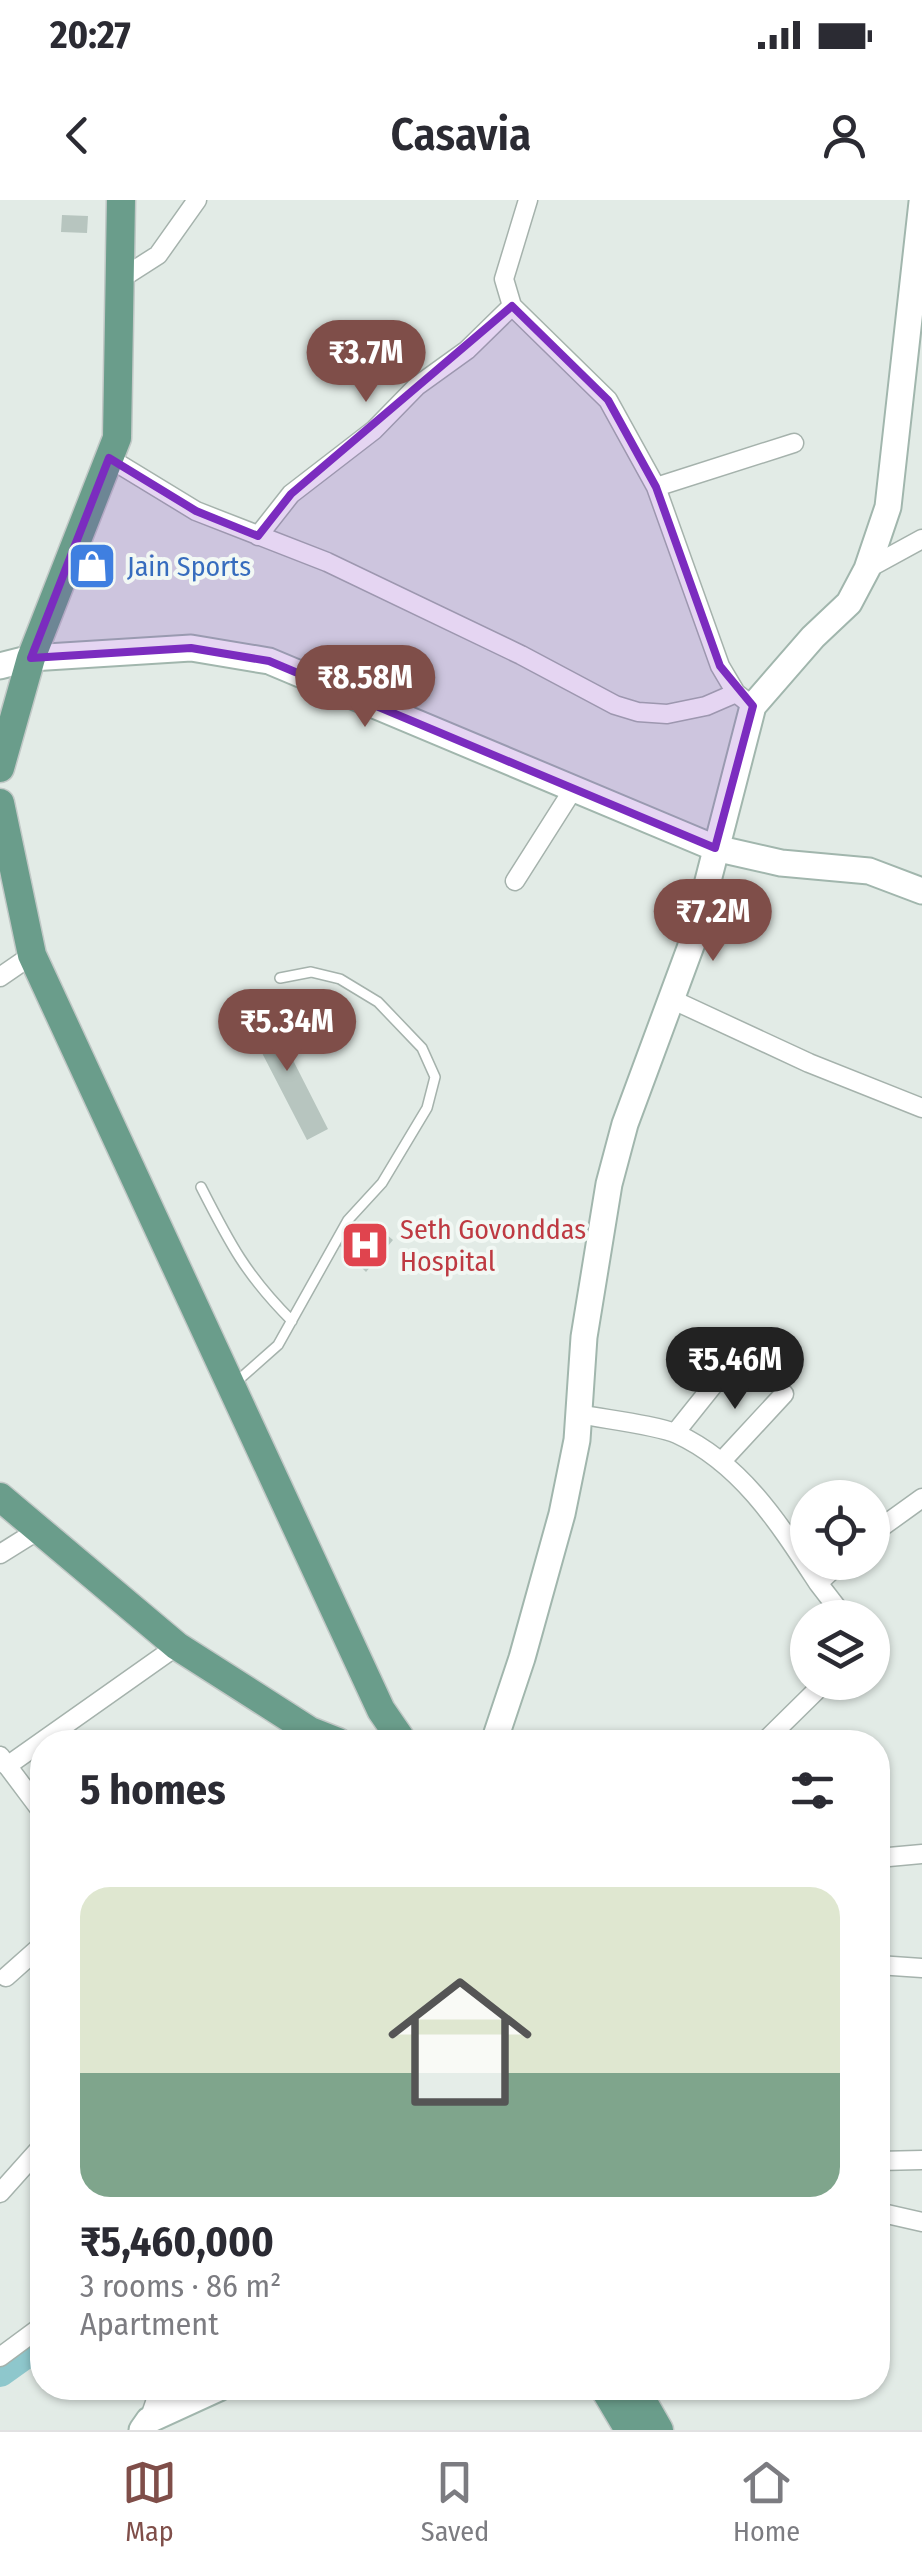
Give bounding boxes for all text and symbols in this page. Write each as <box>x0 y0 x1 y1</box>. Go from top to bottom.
text: 20:27 <box>50 12 131 58</box>
icon: back <box>50 108 105 163</box>
text: Casavia <box>391 108 531 162</box>
icon: person <box>817 108 872 163</box>
pin: ₹3.7M <box>296 320 436 405</box>
text: ₹3.7M <box>329 333 403 371</box>
shop icon: Jain Sports <box>66 540 118 592</box>
place label: Jain Sports <box>127 550 251 583</box>
pin: ₹8.58M <box>284 645 446 730</box>
text: ₹8.58M <box>317 658 413 696</box>
pin: ₹7.2M <box>643 879 783 964</box>
text: ₹7.2M <box>676 892 750 930</box>
pin: ₹5.34M <box>206 989 368 1074</box>
text: ₹5.34M <box>240 1002 334 1040</box>
place label: Seth Govonddas Hospital <box>400 1213 586 1278</box>
hospital icon: Seth Govonddas Hospital <box>339 1219 391 1271</box>
pin: ₹5.46M <box>654 1327 816 1412</box>
text: ₹5.46M <box>688 1340 782 1378</box>
map controls <box>790 1480 890 1700</box>
button: locate <box>790 1480 890 1580</box>
button: layers <box>790 1600 890 1700</box>
icon: filters <box>785 1763 840 1818</box>
text: 5 homes <box>80 1765 226 1815</box>
icon: home <box>370 1952 550 2132</box>
text: ₹5,460,000 <box>80 2217 274 2267</box>
text: 3 rooms · 86 m² <box>80 2267 281 2305</box>
text: Apartment <box>80 2305 219 2343</box>
tab: Map <box>122 2455 177 2548</box>
tab: Saved <box>421 2455 489 2548</box>
tab: Home <box>733 2455 800 2548</box>

